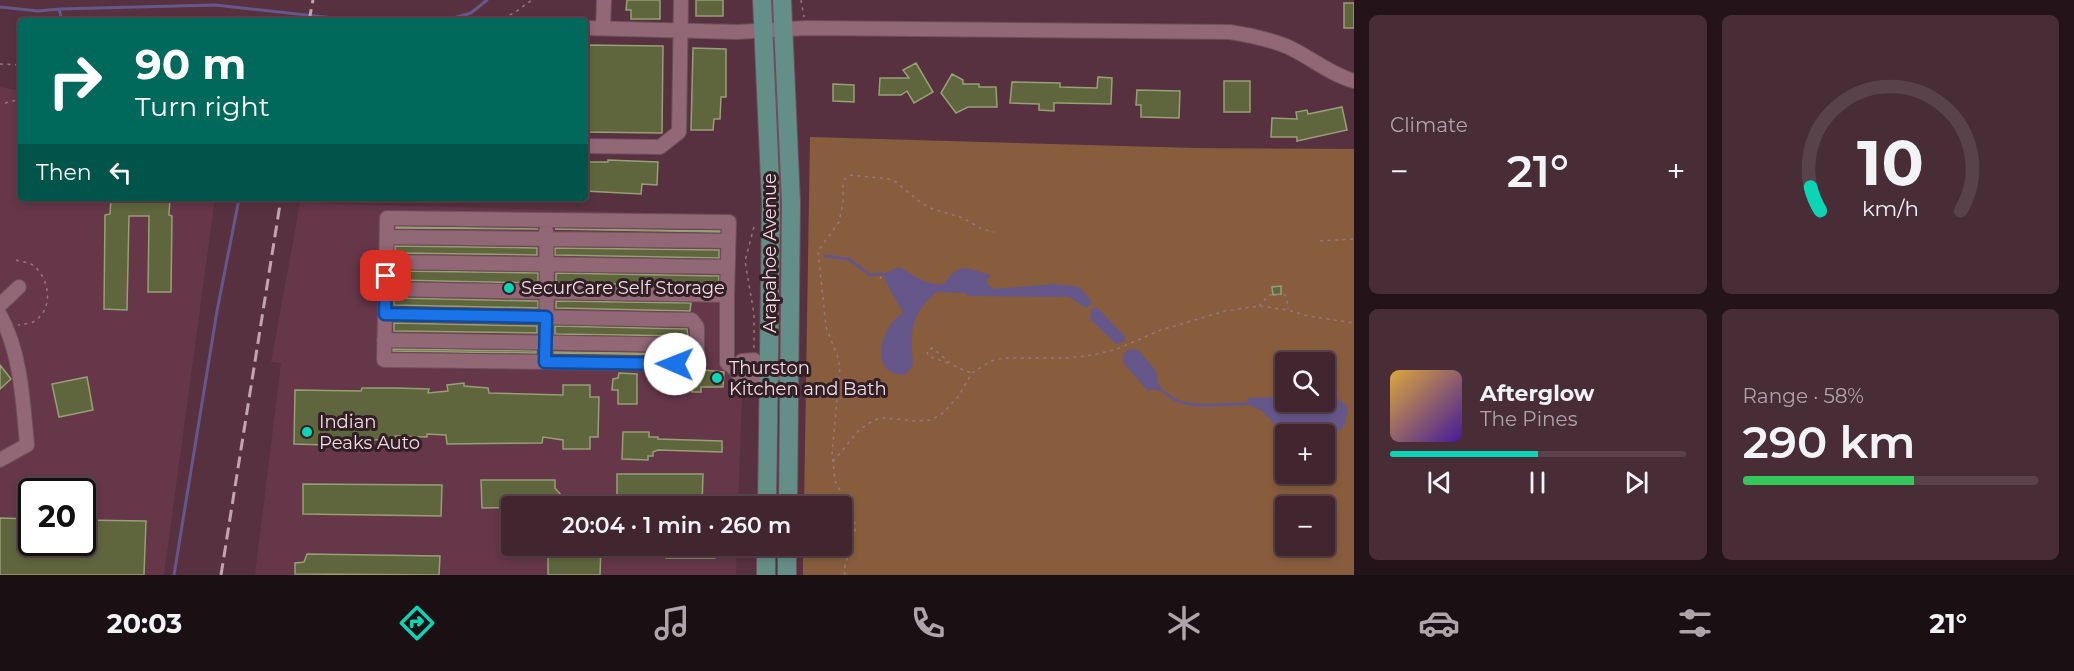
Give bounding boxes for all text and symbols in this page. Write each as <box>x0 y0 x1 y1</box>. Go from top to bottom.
text: 90 m <box>135 38 246 90</box>
icon: right <box>36 42 114 120</box>
text: Turn right <box>135 90 270 123</box>
text: Climate <box>1390 113 1468 137</box>
text: 10 <box>1857 125 1924 201</box>
text: 21° <box>1507 143 1569 198</box>
text: − <box>1390 151 1409 191</box>
text: + <box>1667 151 1685 191</box>
icon: left <box>104 156 137 189</box>
text: Then <box>36 159 92 186</box>
street label: Arapahoe Avenue <box>759 173 781 333</box>
text: km/h <box>1862 196 1919 222</box>
pin <box>360 250 411 301</box>
icon: arrive <box>369 259 402 292</box>
place label: SecurCare Self Storage <box>521 277 725 299</box>
marker: SecurCare Self Storage <box>502 281 516 295</box>
position arrow <box>643 332 707 396</box>
map controls <box>1275 352 1335 556</box>
button: search <box>1275 352 1335 412</box>
place label: Thurston Kitchen and Bath <box>729 357 887 400</box>
marker: Thurston Kitchen and Bath <box>710 371 724 385</box>
text: Afterglow <box>1480 380 1594 407</box>
text: Range · 58% <box>1743 384 1864 408</box>
text: The Pines <box>1480 407 1577 431</box>
place label: Indian Peaks Auto <box>319 411 420 454</box>
text: 290 km <box>1743 414 1915 469</box>
button: + <box>1275 424 1335 484</box>
marker: Indian Peaks Auto <box>300 425 314 439</box>
icon: previous <box>1423 466 1456 499</box>
icon: pause <box>1521 466 1554 499</box>
icon: next <box>1620 466 1653 499</box>
speed limit sign: 20 <box>18 478 96 556</box>
button: − <box>1275 496 1335 556</box>
text: 20:04 · 1 min · 260 m <box>562 512 791 539</box>
icon: directions <box>396 602 438 644</box>
icon: music <box>651 602 693 644</box>
icon: phone <box>907 602 949 644</box>
icon: climate <box>1163 602 1205 644</box>
icon: car <box>1418 602 1460 644</box>
icon: filters <box>1674 602 1716 644</box>
text: 20:03 <box>107 607 182 640</box>
text: 21° <box>1929 607 1967 640</box>

